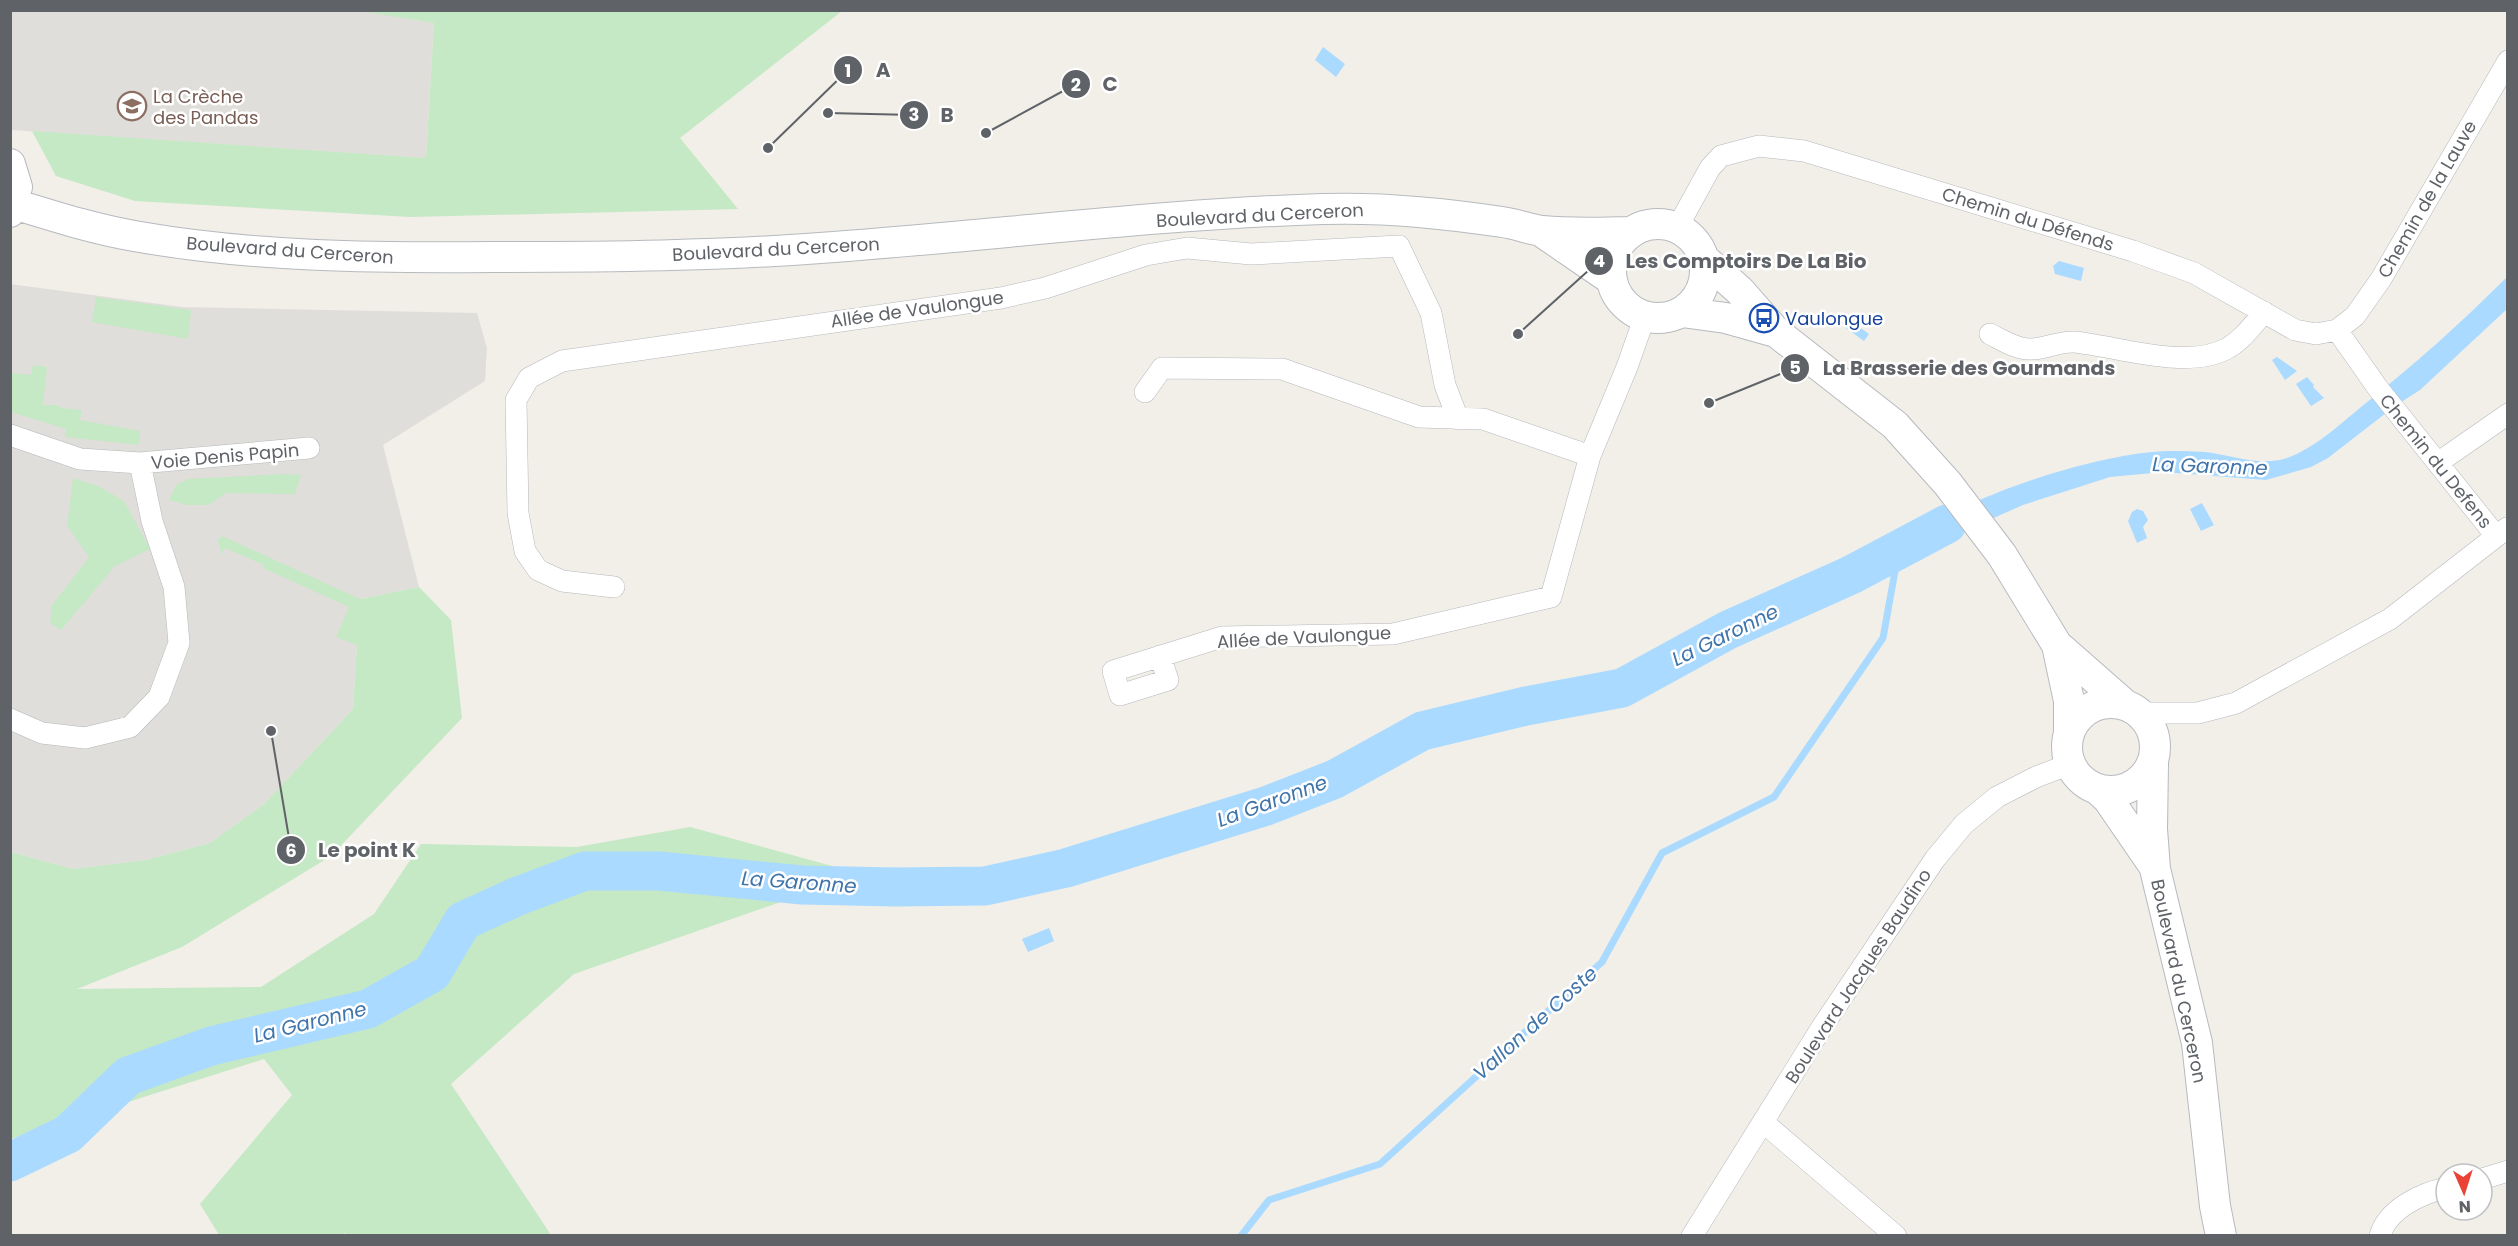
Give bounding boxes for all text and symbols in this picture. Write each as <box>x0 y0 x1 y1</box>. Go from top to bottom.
callout: A <box>833 51 902 89</box>
text: A <box>876 56 891 84</box>
text: 1 <box>845 58 851 83</box>
callout: C <box>1061 65 1130 103</box>
text: C <box>1102 70 1118 98</box>
text: 2 <box>1071 72 1081 97</box>
place label: La Crèche des Pandas <box>153 84 258 130</box>
school or university icon: La Crèche des Pandas <box>116 90 148 122</box>
callout: B <box>899 96 966 134</box>
text: B <box>940 101 954 129</box>
text: 3 <box>909 102 919 127</box>
street label: Chemin de la Lauve <box>2372 116 2482 282</box>
street label: Chemin du Défends <box>1939 181 2117 257</box>
street label: Boulevard du Cerceron <box>1156 197 1364 233</box>
street label: Boulevard du Cerceron <box>186 230 394 270</box>
street label: Boulevard du Cerceron <box>672 231 880 267</box>
callout: Les Comptoirs De La Bio <box>1584 242 1879 280</box>
text: Les Comptoirs De La Bio <box>1626 247 1867 275</box>
text: 4 <box>1593 248 1605 273</box>
street label: Allée de Vaulongue <box>829 284 1005 334</box>
bus stop icon: Vaulongue <box>1748 302 1780 334</box>
place label: Vaulongue <box>1785 306 1883 331</box>
callout: La Brasserie des Gourmands <box>1780 349 2127 387</box>
text: La Brasserie des Gourmands <box>1823 354 2115 382</box>
text: 5 <box>1789 355 1801 380</box>
street label: Chemin du Defens <box>2374 389 2498 533</box>
street label: Voie Denis Papin <box>150 437 300 475</box>
water label: La Garonne <box>2152 450 2268 482</box>
water label: La Garonne <box>1667 597 1783 673</box>
street label: Allée de Vaulongue <box>1216 620 1392 654</box>
water label: La Garonne <box>1213 768 1331 834</box>
callout: Le point K <box>276 831 428 869</box>
text: Le point K <box>318 836 416 864</box>
text: 6 <box>285 838 297 863</box>
water label: La Garonne <box>740 864 858 900</box>
street label: Boulevard Jacques Baudino <box>1779 864 1937 1088</box>
street label: Boulevard du Cerceron <box>2145 877 2213 1085</box>
water label: Vallon de Coste <box>1467 960 1603 1086</box>
water label: La Garonne <box>251 994 369 1050</box>
north arrow <box>2434 1162 2494 1222</box>
text: N <box>2458 1195 2471 1218</box>

